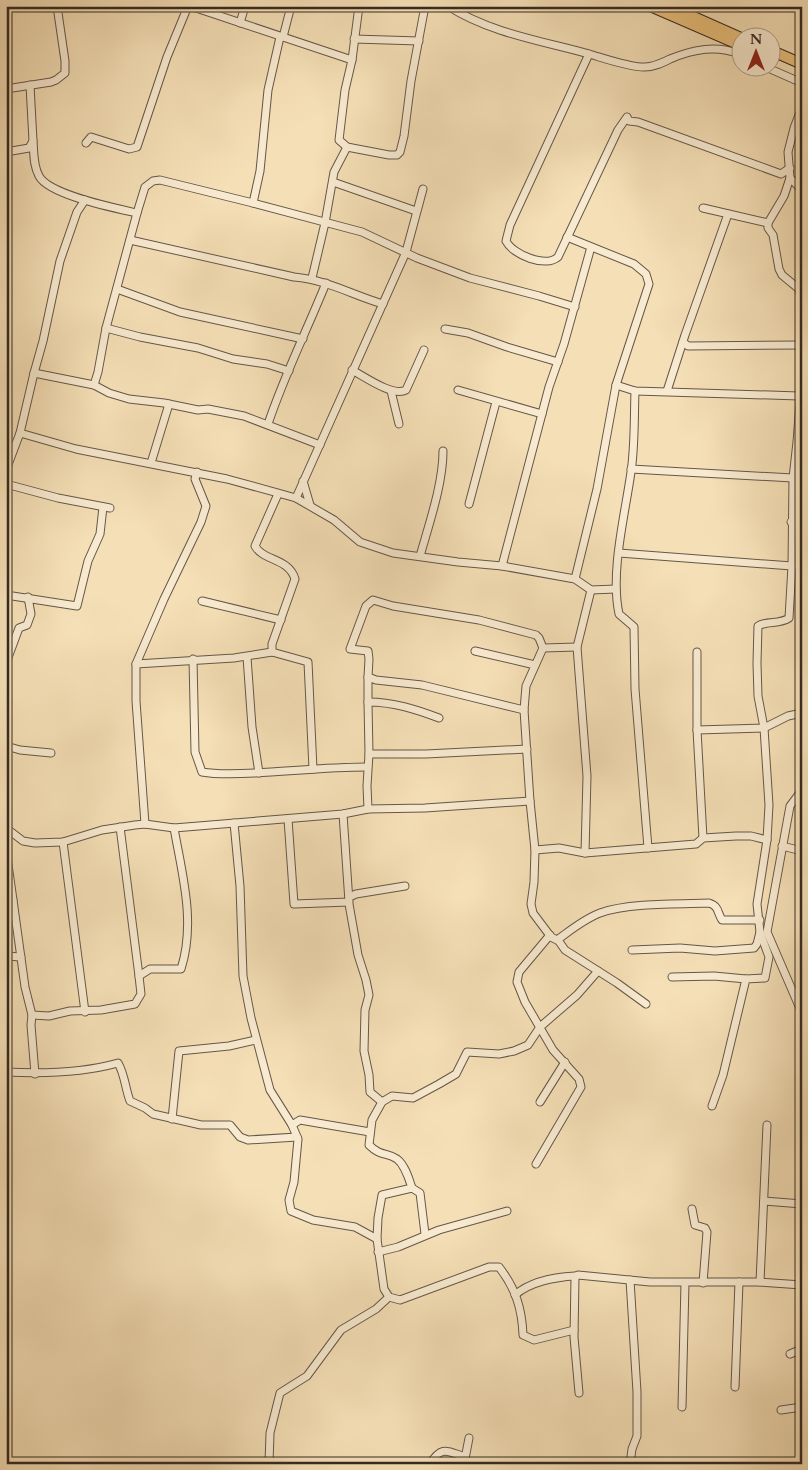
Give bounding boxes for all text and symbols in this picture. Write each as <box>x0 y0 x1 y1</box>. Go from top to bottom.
north arrow <box>730 28 780 78</box>
text: N <box>750 30 762 49</box>

